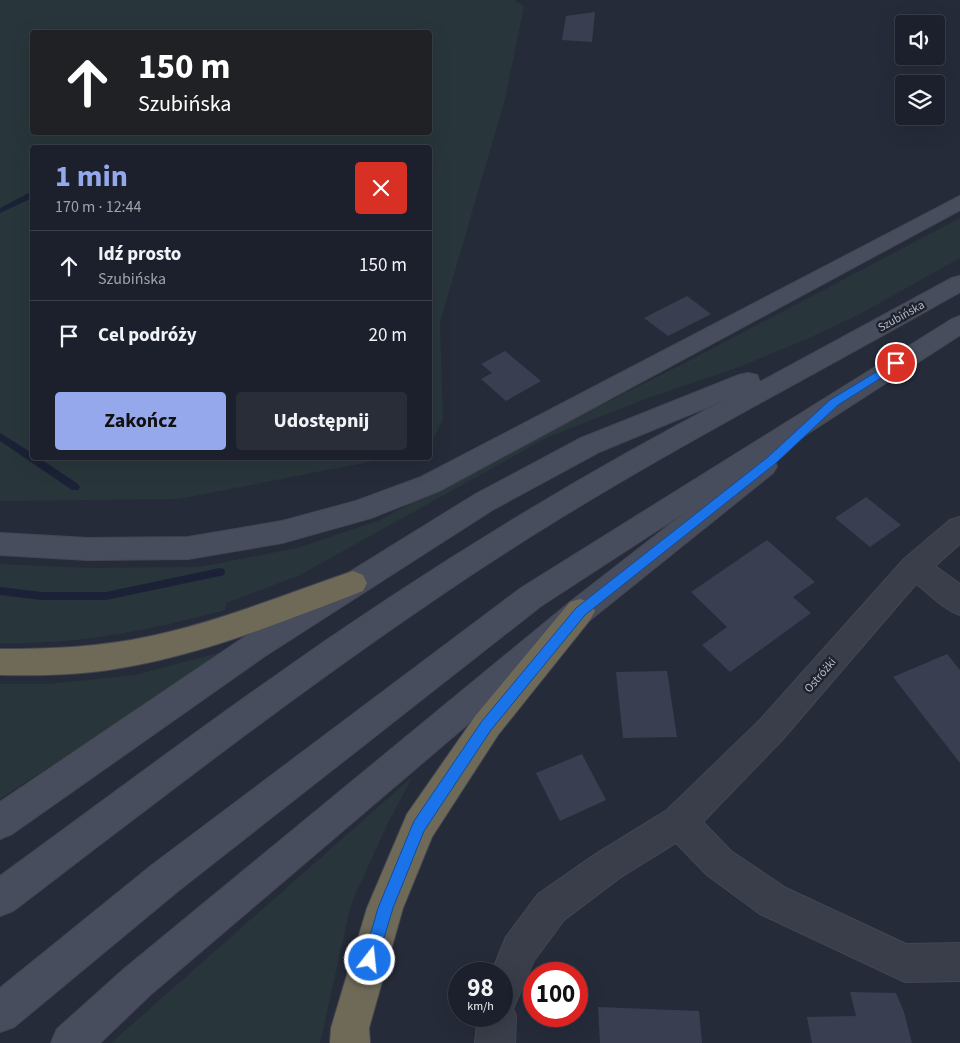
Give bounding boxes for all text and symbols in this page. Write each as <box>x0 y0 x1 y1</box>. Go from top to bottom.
map controls <box>895 15 945 125</box>
button: sound <box>895 15 945 65</box>
text: 150 m <box>138 42 230 92</box>
icon: ahead <box>55 50 120 115</box>
button: layers <box>895 75 945 125</box>
text: Szubińska <box>138 88 231 120</box>
text: 1 min <box>55 155 128 198</box>
button: close <box>355 162 407 214</box>
text: 170 m · 12:44 <box>55 196 142 218</box>
text: Idź prosto <box>98 241 181 268</box>
icon: ahead <box>55 252 83 280</box>
text: 150 m <box>359 252 407 279</box>
text: Szubińska <box>98 268 166 290</box>
street label: Szubińska <box>875 297 928 336</box>
icon: arrive <box>55 322 83 350</box>
text: Cel podróży <box>98 322 197 349</box>
text: 20 m <box>369 322 407 349</box>
pin <box>875 342 917 384</box>
icon: arrive <box>882 349 910 377</box>
button: Zakończ <box>55 392 226 450</box>
button: Udostępnij <box>236 392 407 450</box>
street label: Ostróżki <box>800 654 840 696</box>
position arrow <box>343 933 395 985</box>
speed limit sign: 100 <box>523 962 588 1027</box>
text: 98 <box>467 970 494 1006</box>
text: km/h <box>467 998 494 1015</box>

